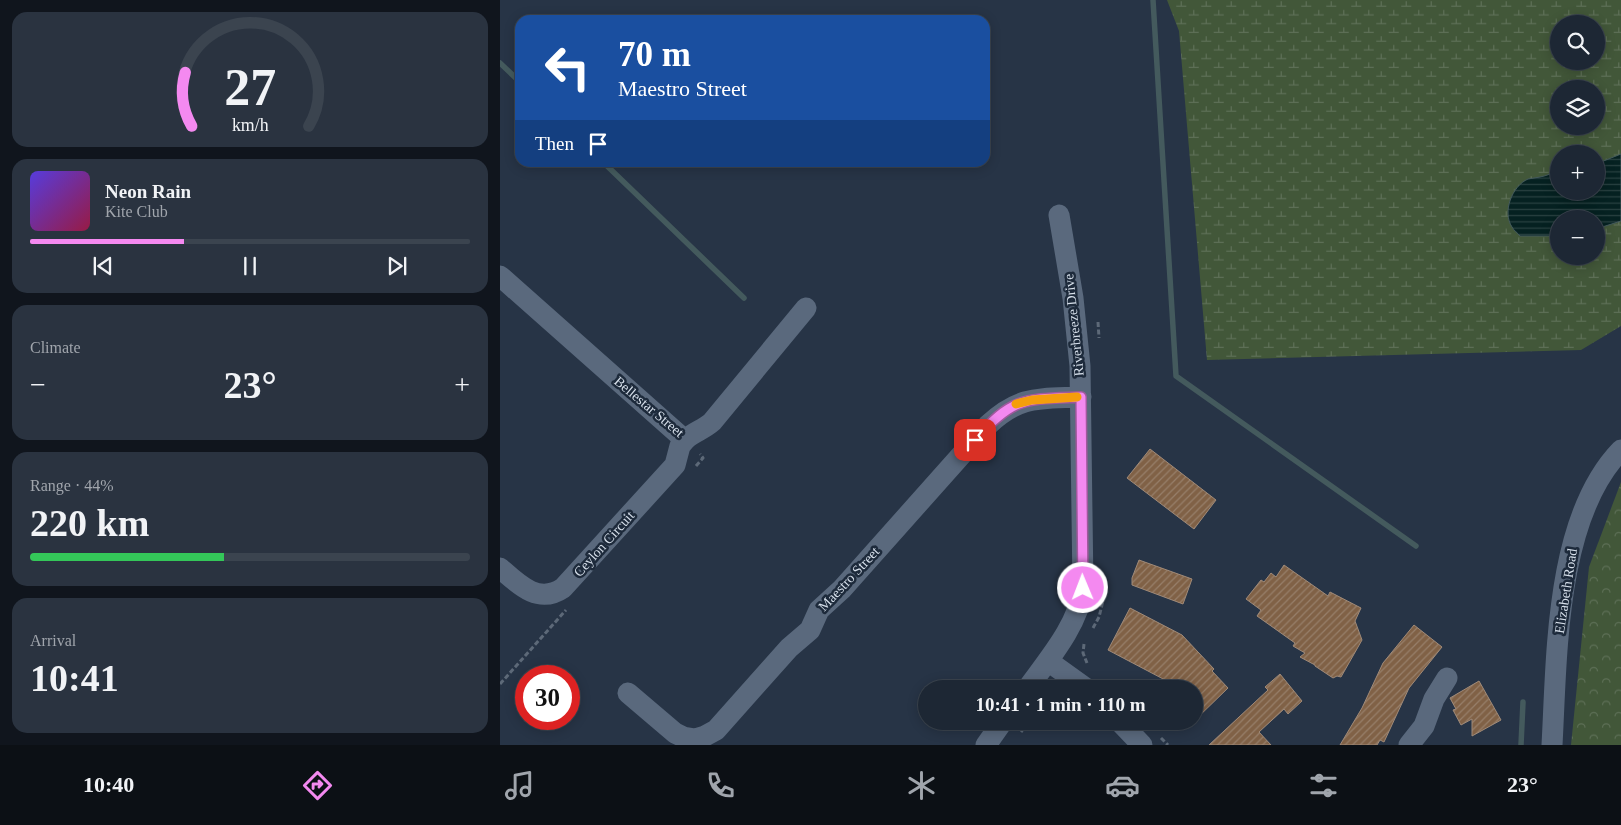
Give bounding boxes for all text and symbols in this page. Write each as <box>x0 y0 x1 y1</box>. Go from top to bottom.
map controls <box>1550 15 1605 265</box>
button: search <box>1550 15 1605 70</box>
icon: left <box>535 35 600 100</box>
text: 70 m <box>618 35 691 74</box>
text: 27 <box>224 59 276 116</box>
text: Maestro Street <box>618 76 747 101</box>
button: layers <box>1550 80 1605 135</box>
text: km/h <box>232 115 268 135</box>
icon: arrive <box>584 130 612 158</box>
text: Then <box>535 133 574 154</box>
button: + <box>1550 145 1605 200</box>
text: Neon Rain <box>105 181 191 202</box>
text: Kite Club <box>105 203 168 220</box>
button: − <box>1550 210 1605 265</box>
icon: previous <box>89 252 117 280</box>
icon: pause <box>236 252 264 280</box>
icon: next <box>383 252 411 280</box>
street label: Riverbreeze Drive <box>1061 273 1087 377</box>
text: Climate <box>30 339 81 356</box>
text: 23° <box>223 364 277 406</box>
text: − <box>30 369 46 400</box>
text: + <box>454 369 470 400</box>
street label: Bellestar Street <box>611 374 687 440</box>
pin <box>954 419 996 461</box>
icon: arrive <box>961 426 989 454</box>
text: Range · 44% <box>30 477 114 494</box>
text: 220 km <box>30 502 149 544</box>
street label: Ceylon Circuit <box>571 508 637 580</box>
street label: Maestro Street <box>816 544 883 614</box>
street label: Elizabeth Road <box>1552 547 1580 635</box>
position arrow <box>1056 561 1108 613</box>
text: Arrival <box>30 632 76 649</box>
text: 10:41 <box>30 657 119 699</box>
speed limit sign: 30 <box>515 665 580 730</box>
text: 10:41 · 1 min · 110 m <box>976 694 1145 715</box>
icon: directions <box>300 768 335 803</box>
icon: music <box>502 768 537 803</box>
icon: phone <box>703 768 738 803</box>
icon: climate <box>904 768 939 803</box>
icon: car <box>1105 768 1140 803</box>
icon: filters <box>1306 768 1341 803</box>
text: 10:40 <box>83 772 134 797</box>
text: 23° <box>1507 772 1538 797</box>

